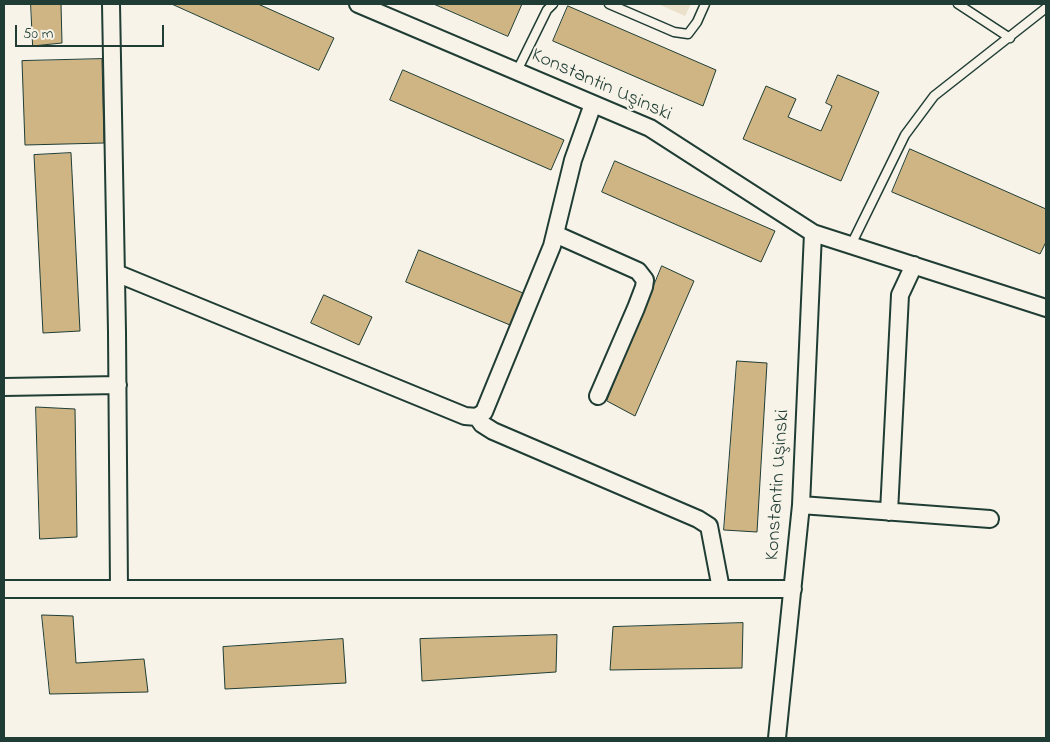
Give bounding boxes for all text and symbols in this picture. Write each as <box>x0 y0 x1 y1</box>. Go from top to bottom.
scale bar <box>18 15 166 47</box>
text: 50 m <box>23 23 53 45</box>
street label: Konstantin Uşinski <box>527 44 675 128</box>
street label: Konstantin Uşinski <box>762 409 796 561</box>

